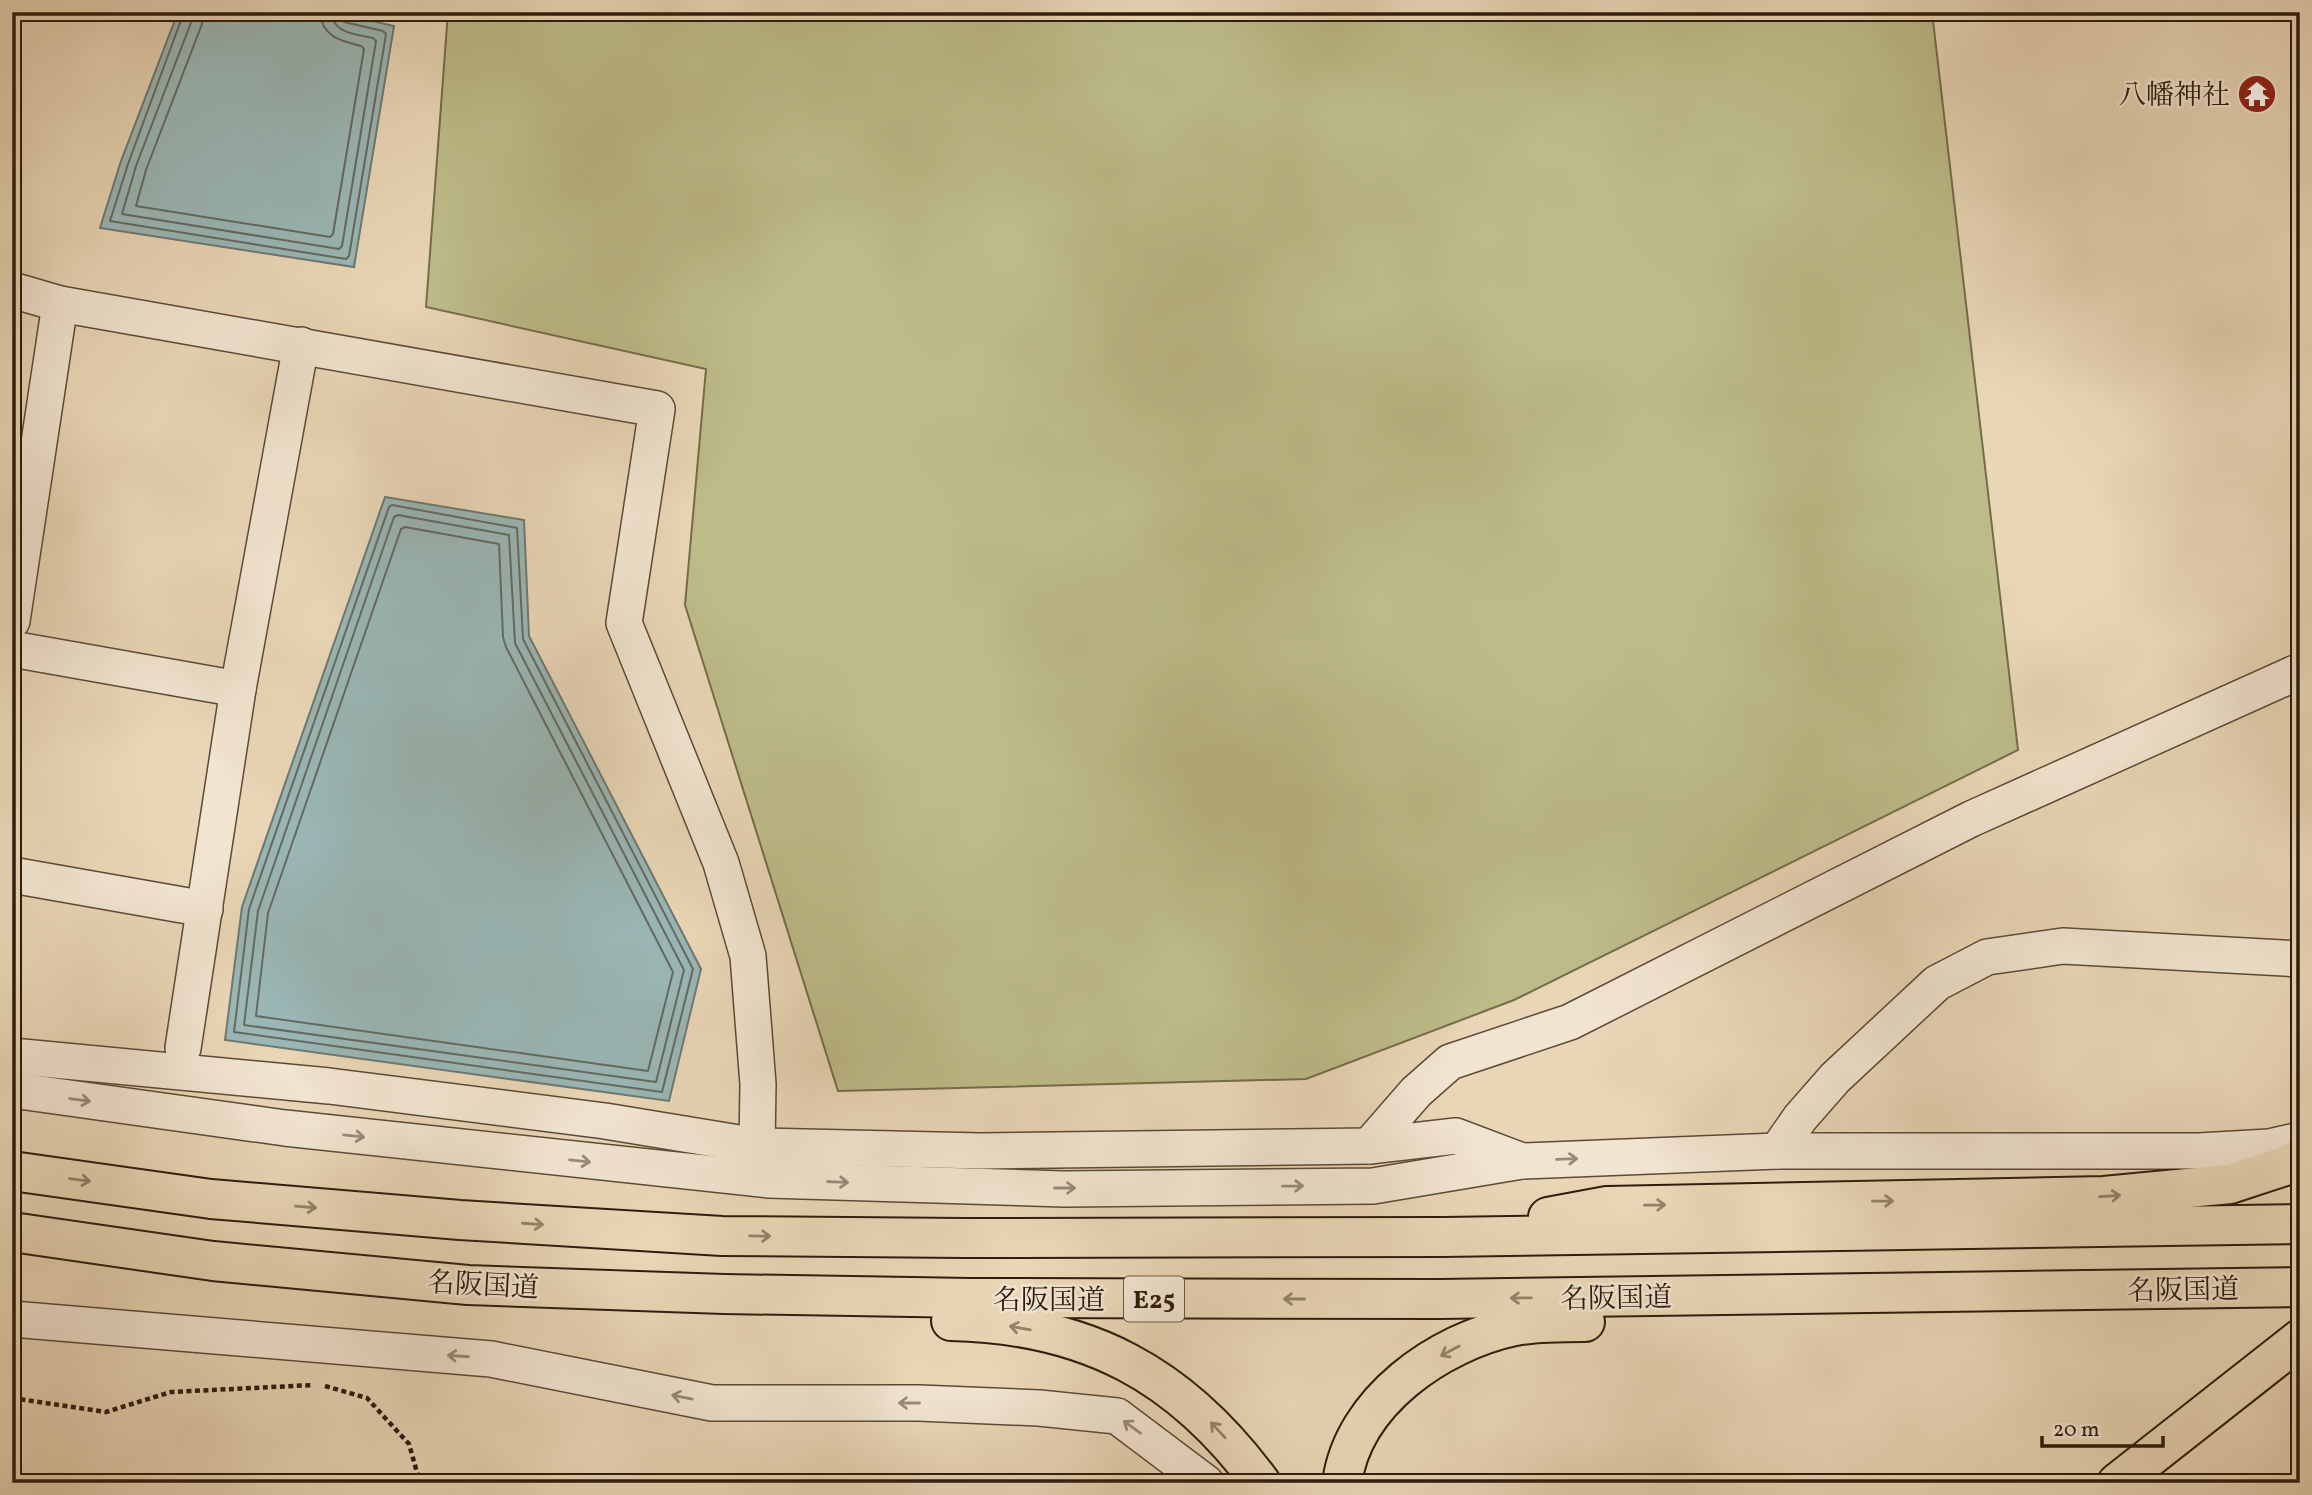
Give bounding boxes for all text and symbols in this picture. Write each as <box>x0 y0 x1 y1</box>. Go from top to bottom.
temple icon: 八幡神社 <box>2236 73 2278 115</box>
place label: 八幡神社 <box>2118 77 2230 116</box>
one-way arrow <box>68 1093 91 1106</box>
one-way arrow <box>342 1129 365 1142</box>
one-way arrow <box>1555 1153 1578 1166</box>
one-way arrow <box>568 1154 591 1167</box>
one-way arrow <box>68 1174 91 1187</box>
one-way arrow <box>826 1175 849 1189</box>
one-way arrow <box>1281 1180 1304 1193</box>
one-way arrow <box>1053 1181 1076 1195</box>
one-way arrow <box>2098 1189 2121 1202</box>
one-way arrow <box>1871 1194 1894 1207</box>
one-way arrow <box>1643 1198 1666 1212</box>
one-way arrow <box>294 1201 317 1214</box>
one-way arrow <box>521 1218 543 1231</box>
one-way arrow <box>748 1230 771 1243</box>
street label: 名阪国道 <box>426 1264 540 1309</box>
street label: 名阪国道 <box>2127 1271 2239 1312</box>
road number: E25 <box>1124 1276 1184 1322</box>
street label: 名阪国道 <box>1560 1279 1672 1320</box>
street label: 名阪国道 <box>993 1282 1105 1321</box>
one-way arrow <box>1510 1291 1533 1305</box>
one-way arrow <box>1282 1292 1305 1306</box>
one-way arrow <box>1009 1321 1032 1334</box>
one-way arrow <box>1440 1345 1461 1358</box>
one-way arrow <box>448 1349 470 1362</box>
one-way arrow <box>671 1390 694 1404</box>
one-way arrow <box>898 1396 921 1410</box>
scale bar <box>2042 1404 2163 1448</box>
text: 20 m <box>2053 1416 2099 1445</box>
one-way arrow <box>1123 1420 1142 1434</box>
one-way arrow <box>1210 1422 1227 1439</box>

